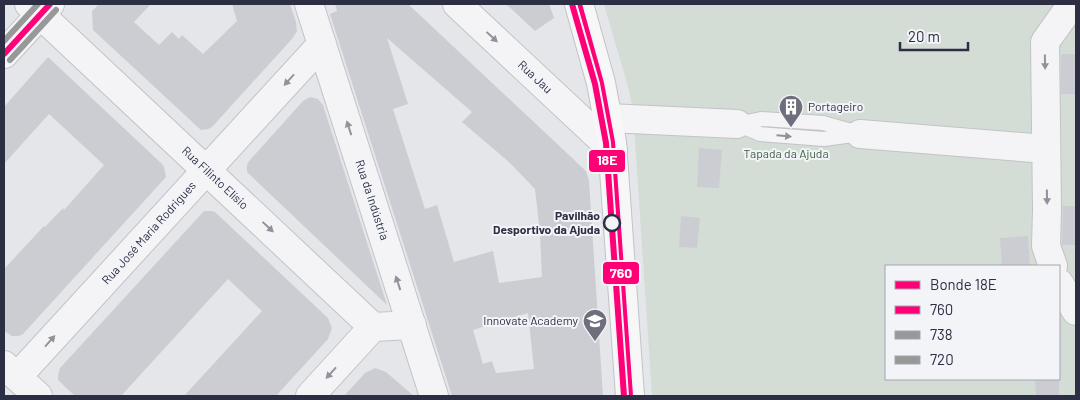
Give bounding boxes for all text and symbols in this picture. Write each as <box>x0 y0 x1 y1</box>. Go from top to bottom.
scale bar <box>900 20 968 52</box>
text: 20 m <box>908 27 940 45</box>
one-way arrow <box>486 31 498 43</box>
one-way arrow <box>1041 54 1049 70</box>
street label: Rua Jau <box>516 57 556 96</box>
one-way arrow <box>283 73 295 85</box>
building icon: Portageiro <box>778 94 804 128</box>
place label: Portageiro <box>808 99 863 113</box>
one-way arrow <box>344 121 352 136</box>
one-way arrow <box>776 132 792 140</box>
street label: Rua Filinto Elísio <box>180 143 252 212</box>
park label: Tapada da Ajuda <box>743 146 829 160</box>
line badge: 18E <box>588 149 626 173</box>
text: 18E <box>597 151 617 168</box>
street label: Rua da Indústria <box>353 158 393 242</box>
street label: Rua José Maria Rodrigues <box>98 178 198 287</box>
one-way arrow <box>1043 190 1051 206</box>
place label: Pavilhão Desportivo da Ajuda <box>493 208 600 236</box>
marker: Pavilhão Desportivo da Ajuda <box>603 214 621 232</box>
one-way arrow <box>261 221 273 233</box>
line badge: 760 <box>602 261 640 285</box>
text: 760 <box>610 264 632 281</box>
legend <box>885 265 1060 380</box>
one-way arrow <box>394 275 402 290</box>
text: Bonde 18E <box>930 275 997 293</box>
text: 760 <box>930 300 953 318</box>
school or university icon: Innovate Academy <box>582 308 608 342</box>
place label: Innovate Academy <box>483 313 578 327</box>
text: 738 <box>930 325 953 343</box>
one-way arrow <box>44 336 56 348</box>
text: 720 <box>930 350 954 368</box>
one-way arrow <box>325 367 337 379</box>

